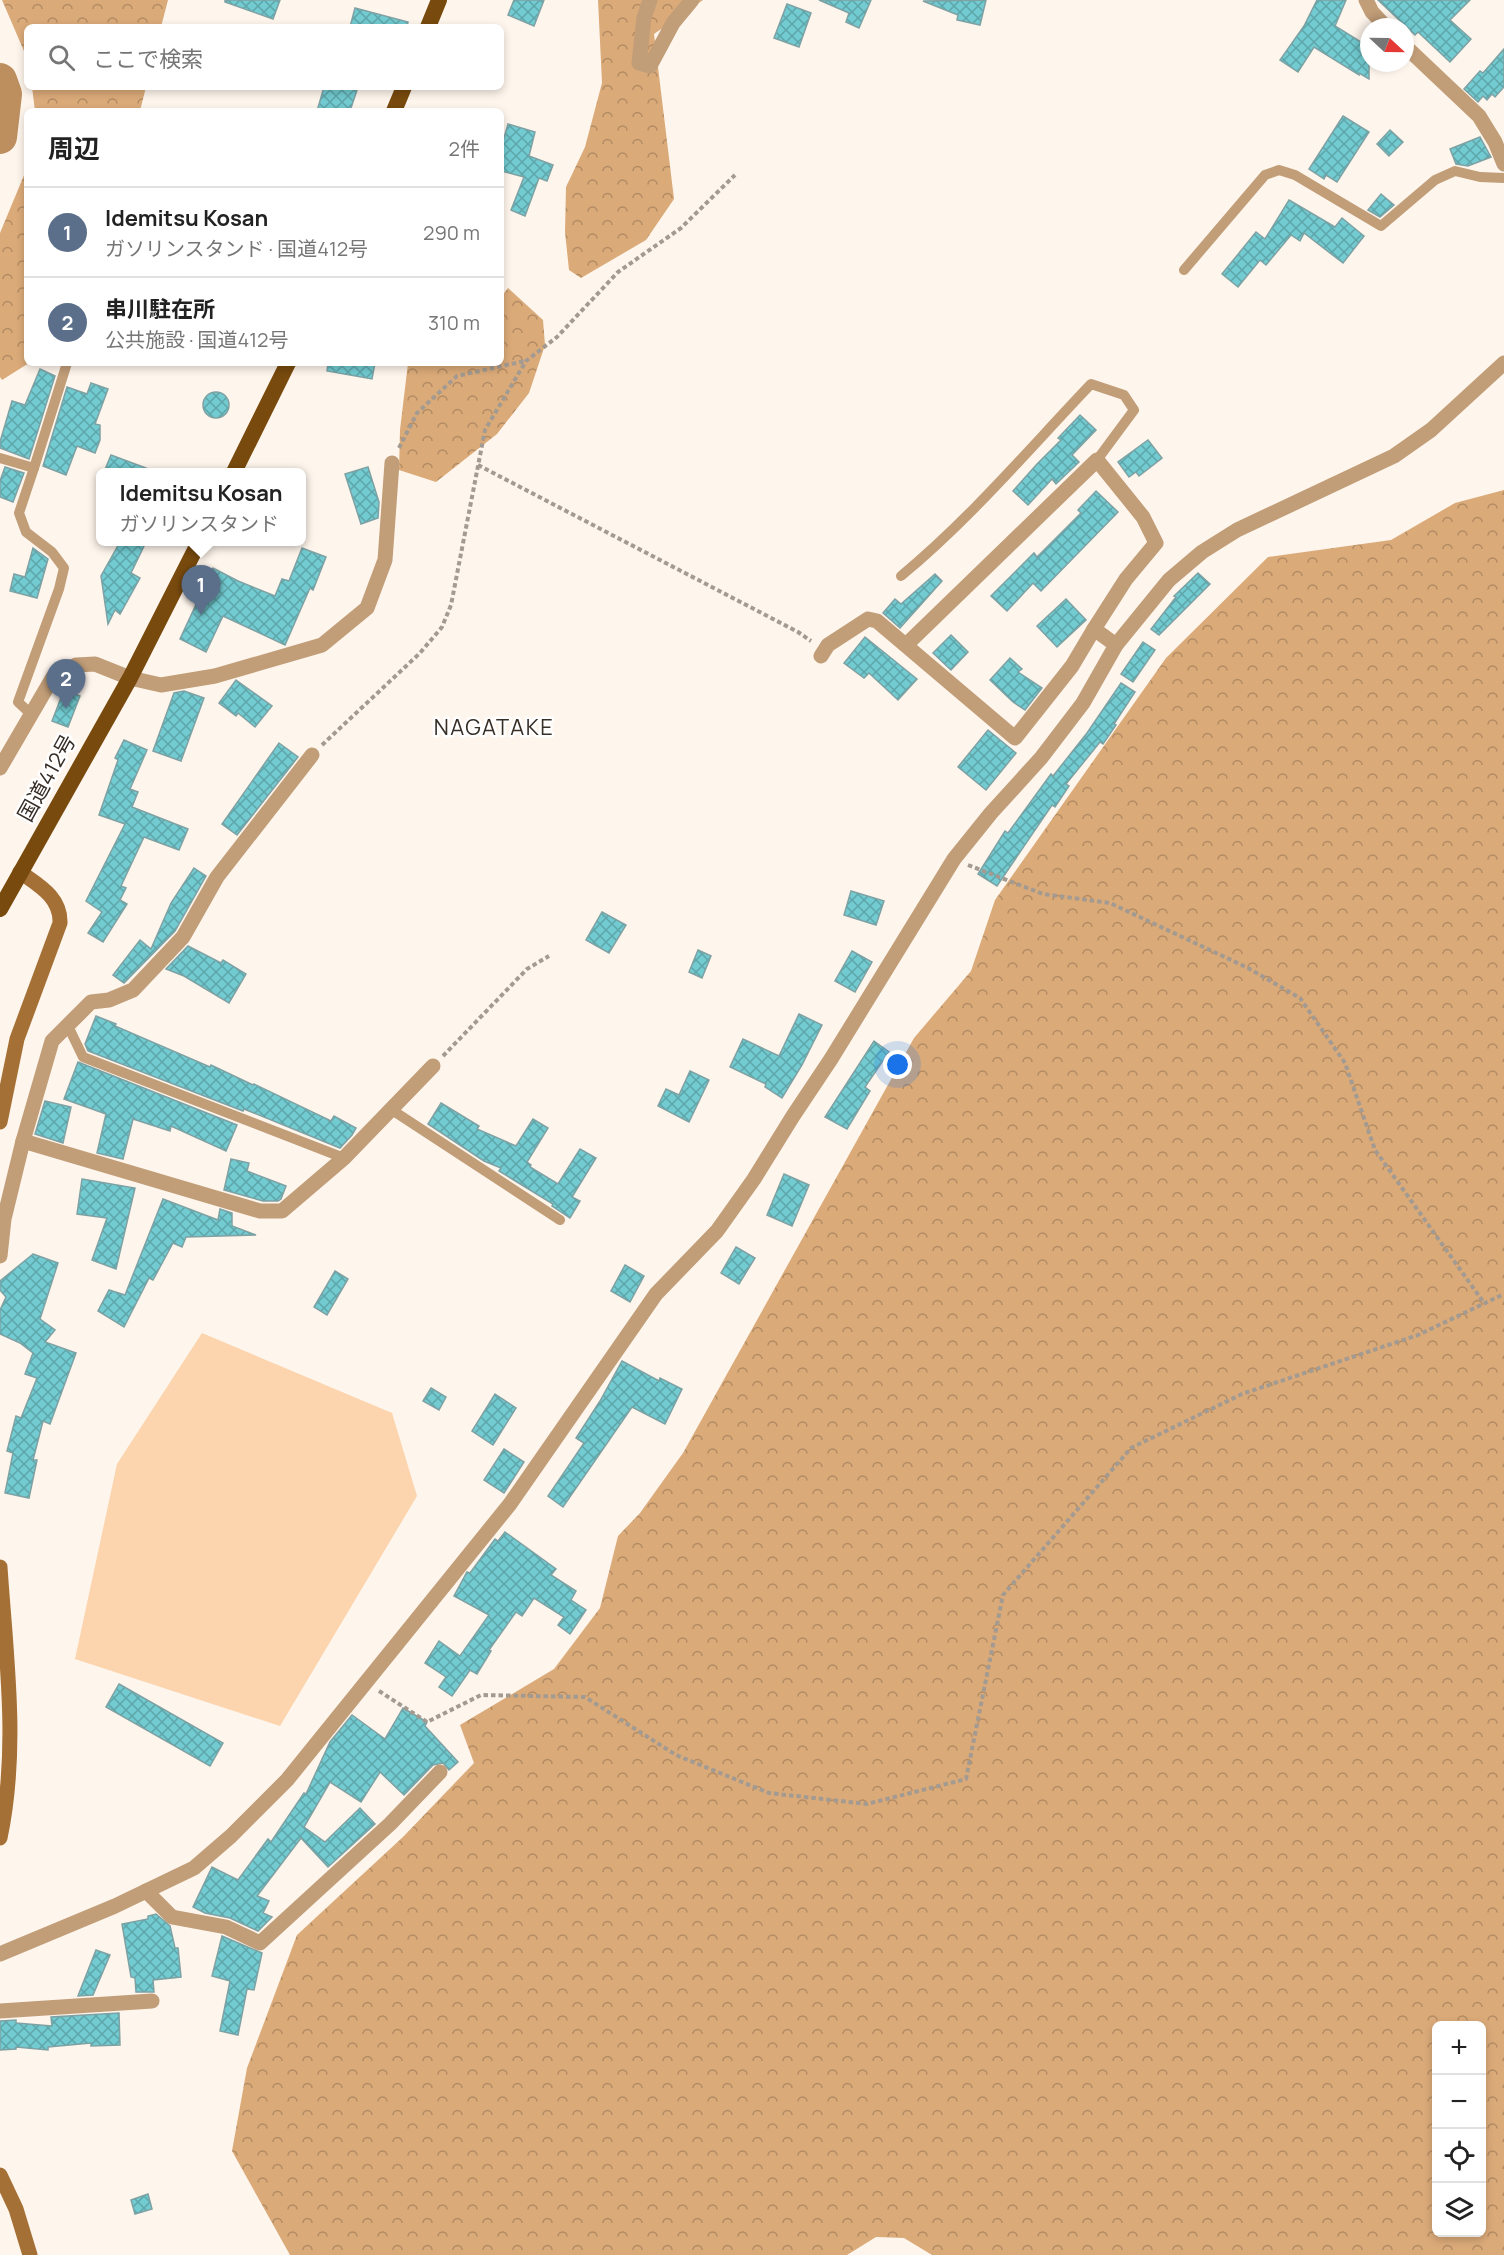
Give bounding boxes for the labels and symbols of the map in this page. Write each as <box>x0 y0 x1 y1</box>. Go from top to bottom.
north arrow <box>1360 18 1414 72</box>
pin: 1 <box>182 566 220 615</box>
pin: 2 <box>46 660 86 709</box>
district label: NAGATAKE <box>434 712 554 742</box>
street label: 国道412号 <box>11 729 82 826</box>
your location <box>883 1050 912 1079</box>

